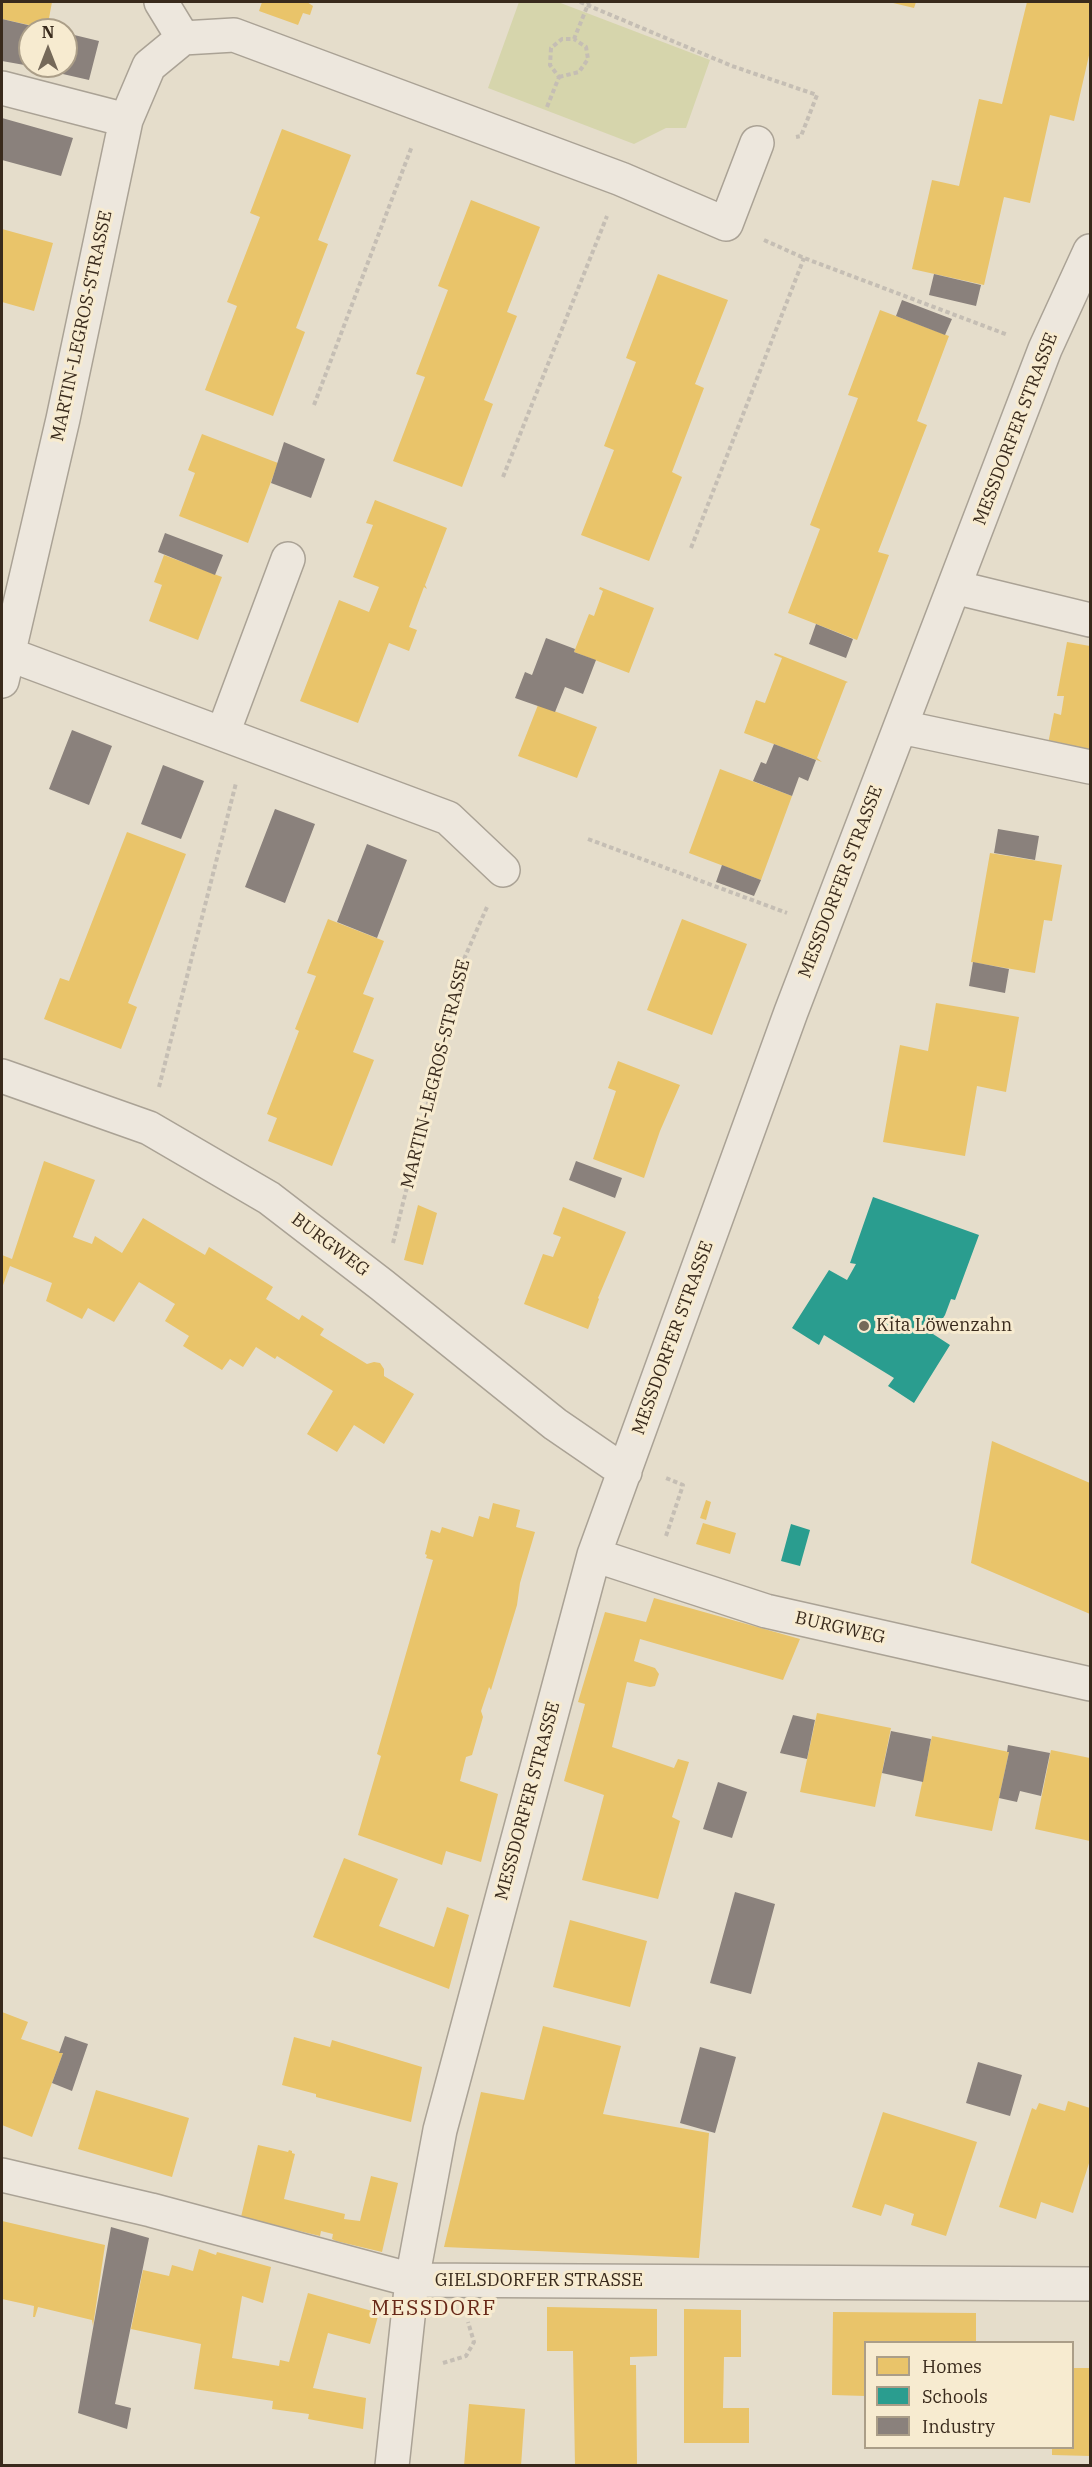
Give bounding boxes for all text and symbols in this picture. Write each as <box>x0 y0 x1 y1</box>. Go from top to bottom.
north arrow <box>18 18 78 78</box>
text: N <box>42 22 54 42</box>
street label: MARTIN-LEGROS-STRASSE <box>47 209 117 443</box>
street label: MESSDORFER STRASSE <box>969 330 1063 528</box>
street label: MESSDORFER STRASSE <box>794 783 888 981</box>
street label: MARTIN-LEGROS-STRASSE <box>397 957 475 1191</box>
street label: BURGWEG <box>287 1209 373 1281</box>
street label: MESSDORFER STRASSE <box>628 1238 718 1438</box>
place label: Kita Löwenzahn <box>876 1315 1012 1337</box>
marker: Kita Löwenzahn <box>857 1319 871 1333</box>
street label: BURGWEG <box>793 1607 887 1649</box>
street label: MESSDORFER STRASSE <box>491 1699 565 1903</box>
street label: GIELSDORFER STRASSE <box>435 2270 643 2292</box>
district label: MESSDORF <box>371 2296 497 2322</box>
legend <box>864 2341 1074 2449</box>
text: Homes <box>922 2355 982 2378</box>
text: Schools <box>922 2385 988 2408</box>
text: Industry <box>922 2415 995 2438</box>

